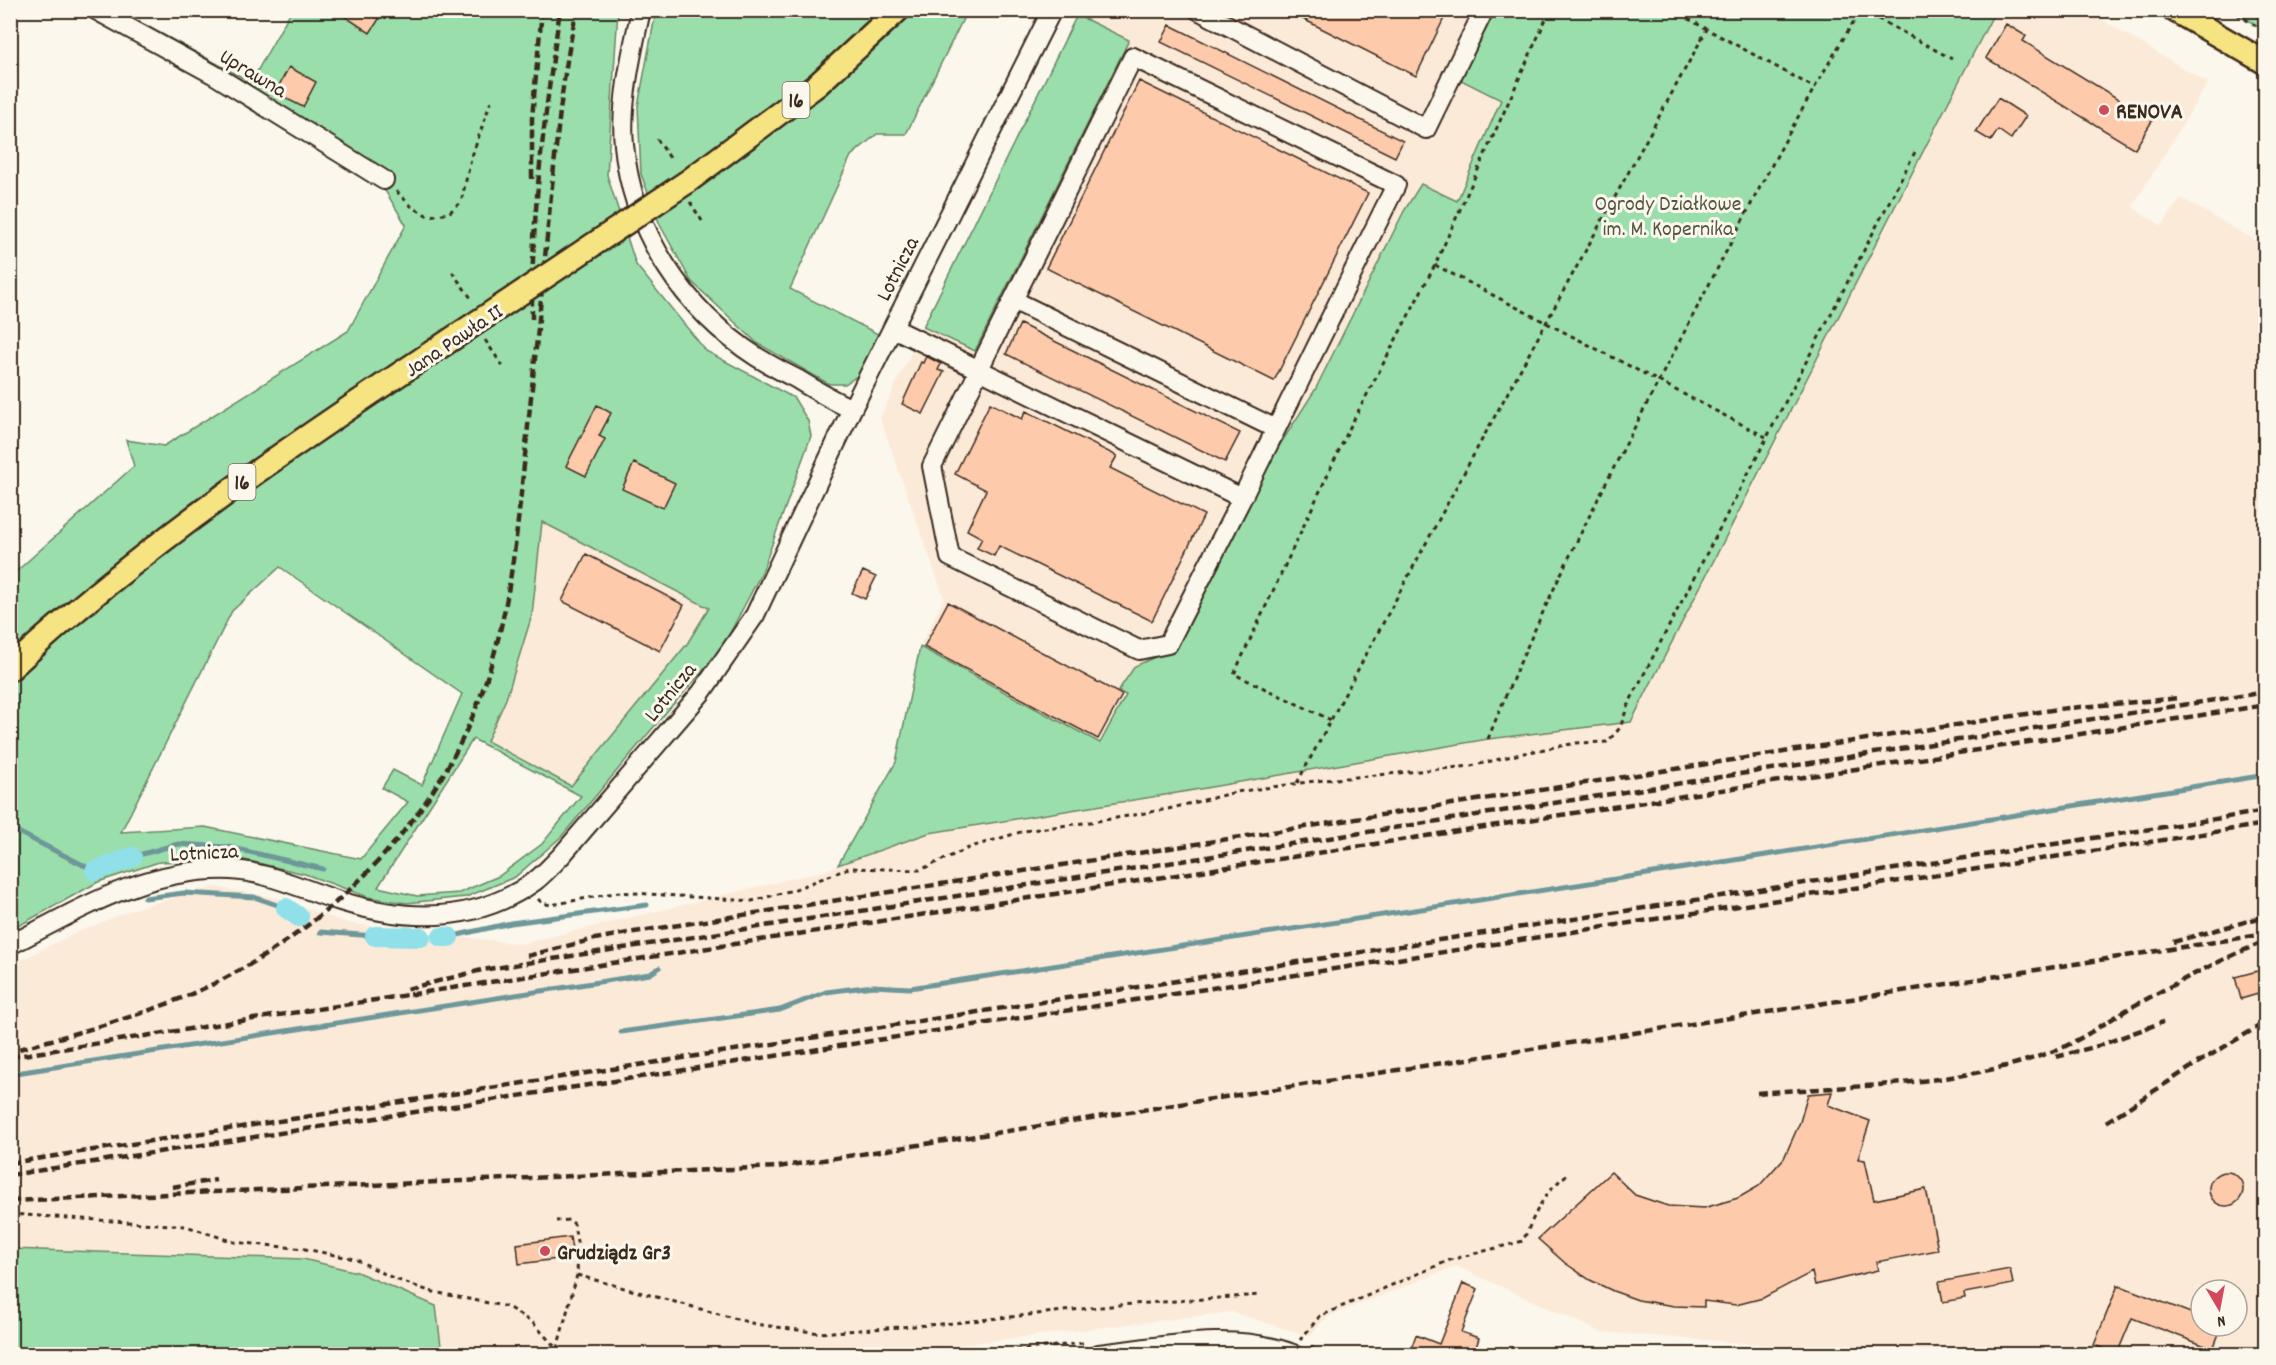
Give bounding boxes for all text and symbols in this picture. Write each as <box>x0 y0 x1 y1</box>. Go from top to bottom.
street label: Uprawna <box>213 43 292 108</box>
road number: 16 <box>782 82 810 118</box>
place label: RENOVA <box>2116 98 2183 129</box>
marker: RENOVA <box>2097 103 2111 117</box>
park label: Ogrody Działkowe im. M. Kopernika <box>1595 190 1741 246</box>
street label: Lotnicza <box>870 231 929 307</box>
street label: Jana Pawła II <box>399 297 511 386</box>
road number: 16 <box>228 464 256 500</box>
street label: Lotnicza <box>638 656 706 730</box>
street label: Lotnicza <box>169 837 240 872</box>
place label: Grudziądz Gr3 <box>557 1239 671 1270</box>
marker: Grudziądz Gr3 <box>538 1244 552 1258</box>
north arrow <box>2189 1278 2249 1338</box>
text: N <box>2215 1308 2227 1332</box>

